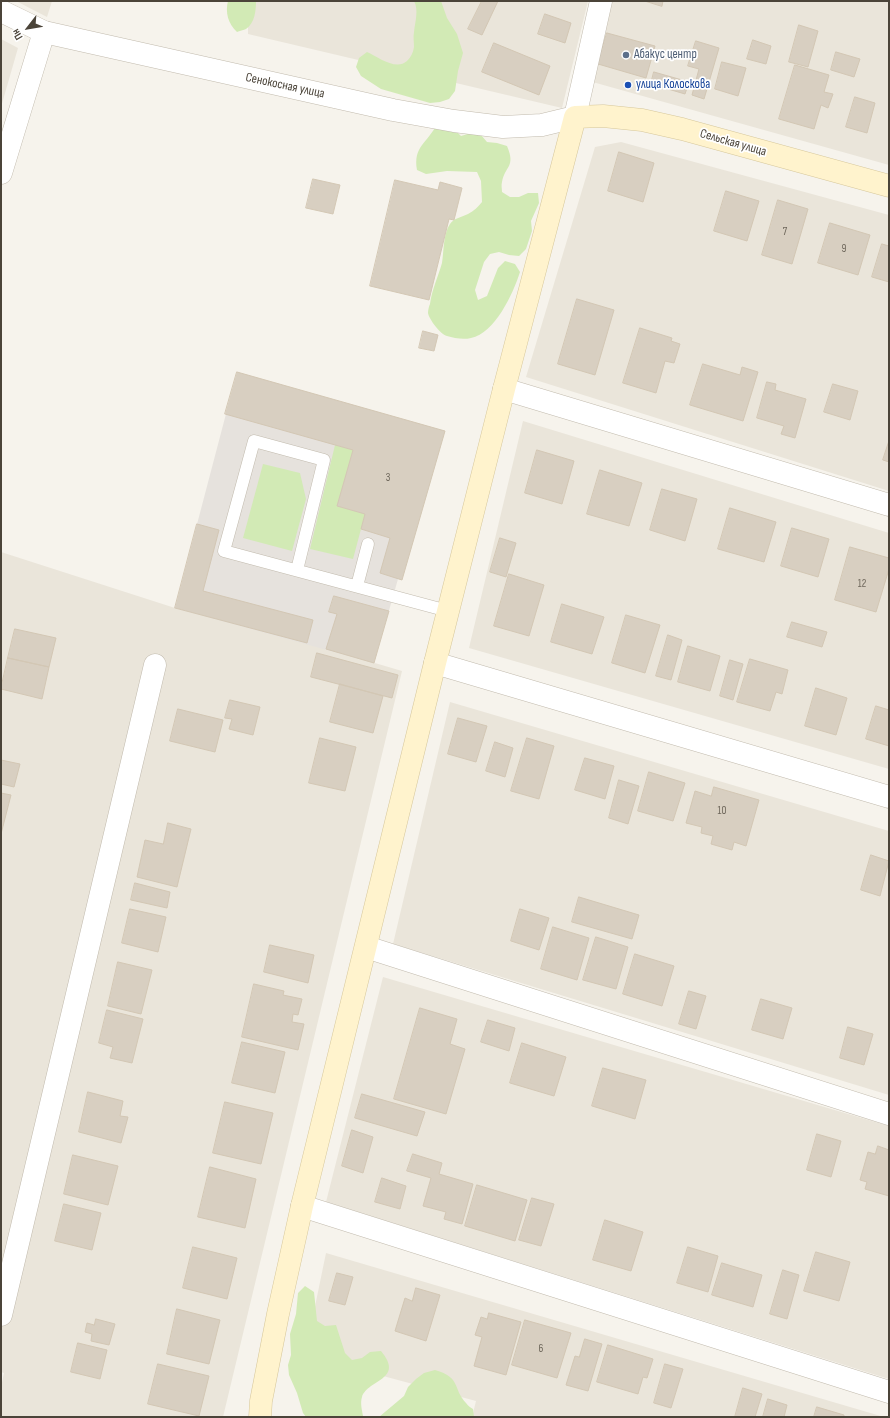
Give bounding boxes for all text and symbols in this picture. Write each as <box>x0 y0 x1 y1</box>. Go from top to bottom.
north arrow <box>8 8 48 48</box>
text: Пн <box>9 27 26 42</box>
place label: Абакус центр <box>634 47 697 63</box>
marker: Абакус центр <box>621 50 631 60</box>
street label: Сенокосная улица <box>244 70 326 102</box>
place label: улица Колоскова <box>636 77 710 93</box>
marker: улица Колоскова <box>623 80 633 90</box>
street label: Сельская улица <box>698 126 768 160</box>
house number: 7 <box>783 225 787 239</box>
house number: 9 <box>842 242 846 256</box>
house number: 3 <box>386 471 390 485</box>
house number: 12 <box>858 577 866 591</box>
house number: 10 <box>718 804 726 818</box>
house number: 6 <box>539 1342 543 1356</box>

